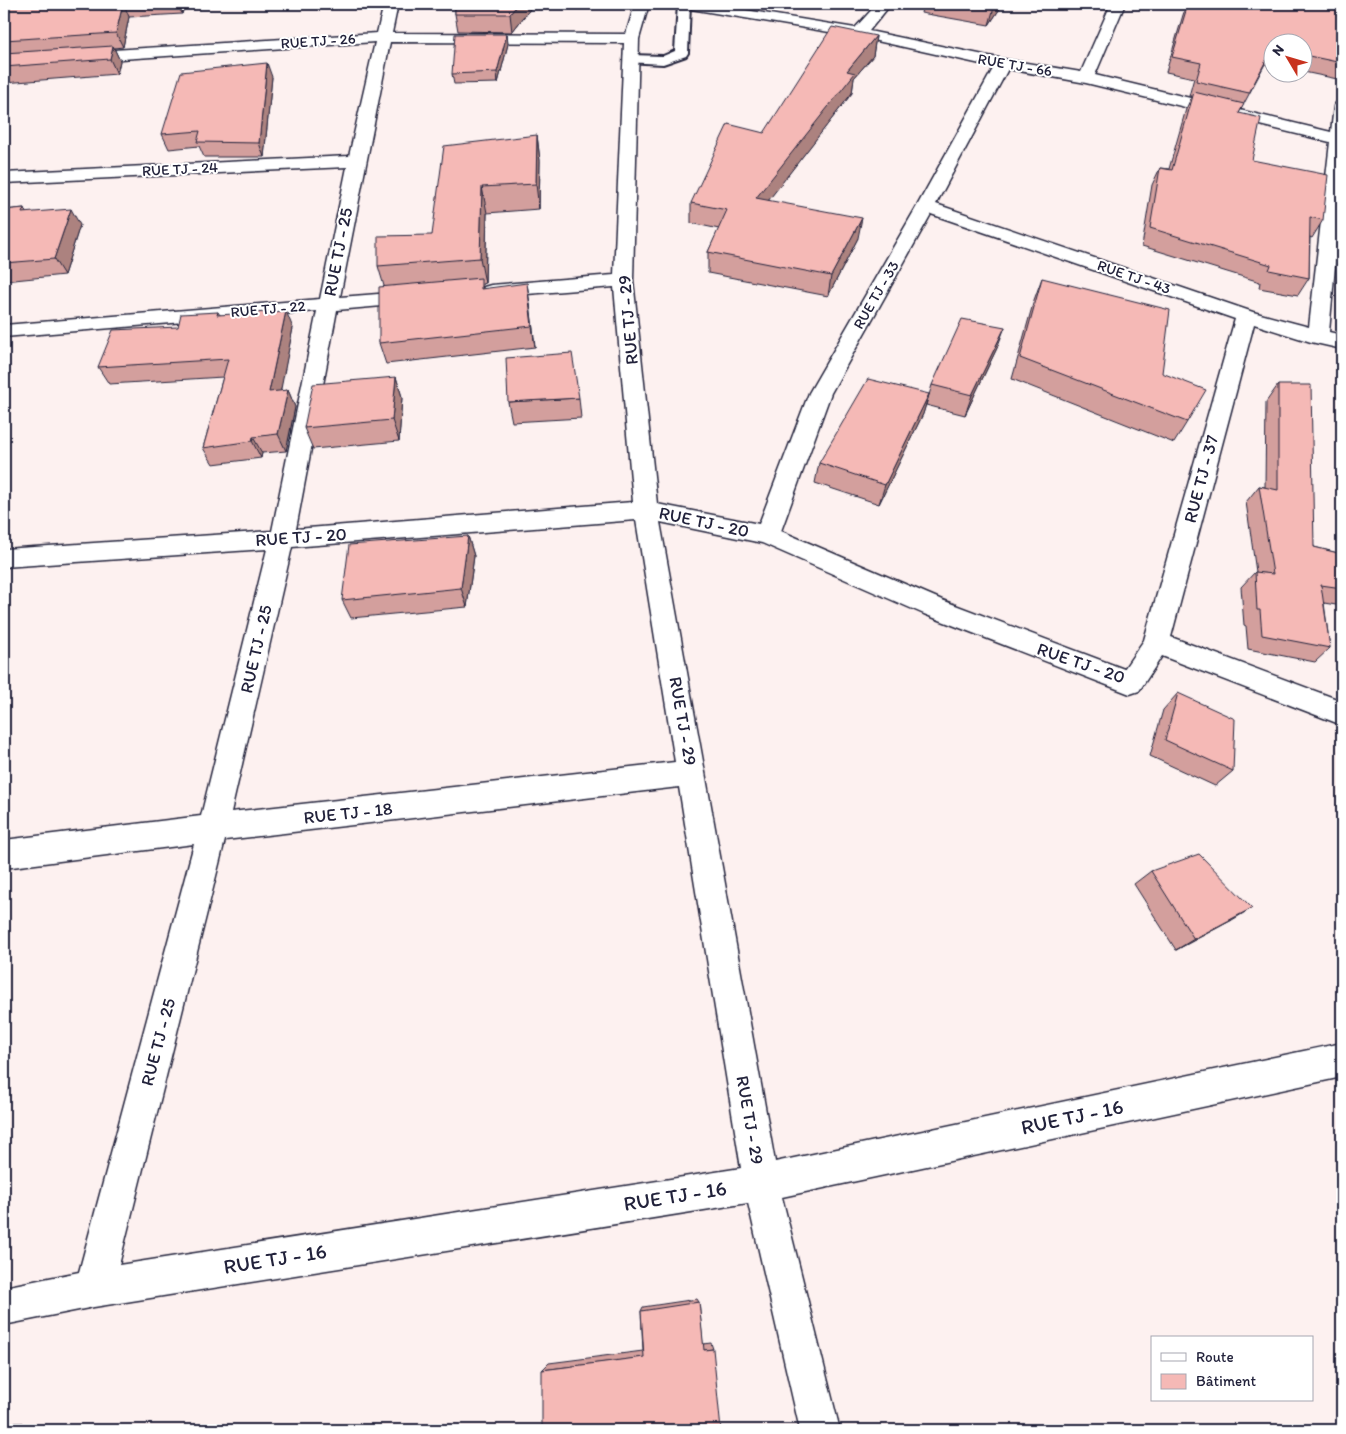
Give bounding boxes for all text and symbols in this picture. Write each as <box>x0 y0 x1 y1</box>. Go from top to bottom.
street label: RUE TJ - 26 <box>280 29 356 53</box>
north arrow <box>1264 32 1314 82</box>
text: N <box>1269 41 1288 59</box>
street label: RUE TJ - 66 <box>976 50 1054 80</box>
street label: RUE TJ - 24 <box>141 158 219 180</box>
street label: RUE TJ - 25 <box>319 206 357 298</box>
street label: RUE TJ - 43 <box>1095 256 1173 298</box>
street label: RUE TJ - 33 <box>849 258 903 332</box>
street label: RUE TJ - 29 <box>613 274 643 366</box>
street label: RUE TJ - 22 <box>230 297 306 321</box>
street label: RUE TJ - 37 <box>1179 433 1223 525</box>
street label: RUE TJ - 20 <box>657 502 751 542</box>
street label: RUE TJ - 20 <box>254 523 348 551</box>
street label: RUE TJ - 25 <box>235 603 277 695</box>
street label: RUE TJ - 20 <box>1034 638 1128 688</box>
street label: RUE TJ - 29 <box>664 675 702 767</box>
street label: RUE TJ - 18 <box>302 797 394 829</box>
street label: RUE TJ - 25 <box>136 996 180 1088</box>
street label: RUE TJ - 29 <box>731 1074 769 1166</box>
street label: RUE TJ - 16 <box>1018 1093 1125 1140</box>
street label: RUE TJ - 16 <box>622 1175 728 1216</box>
street label: RUE TJ - 16 <box>222 1238 328 1279</box>
legend <box>1151 1336 1314 1402</box>
text: Route <box>1196 1348 1234 1366</box>
text: Bâtiment <box>1196 1372 1257 1390</box>

